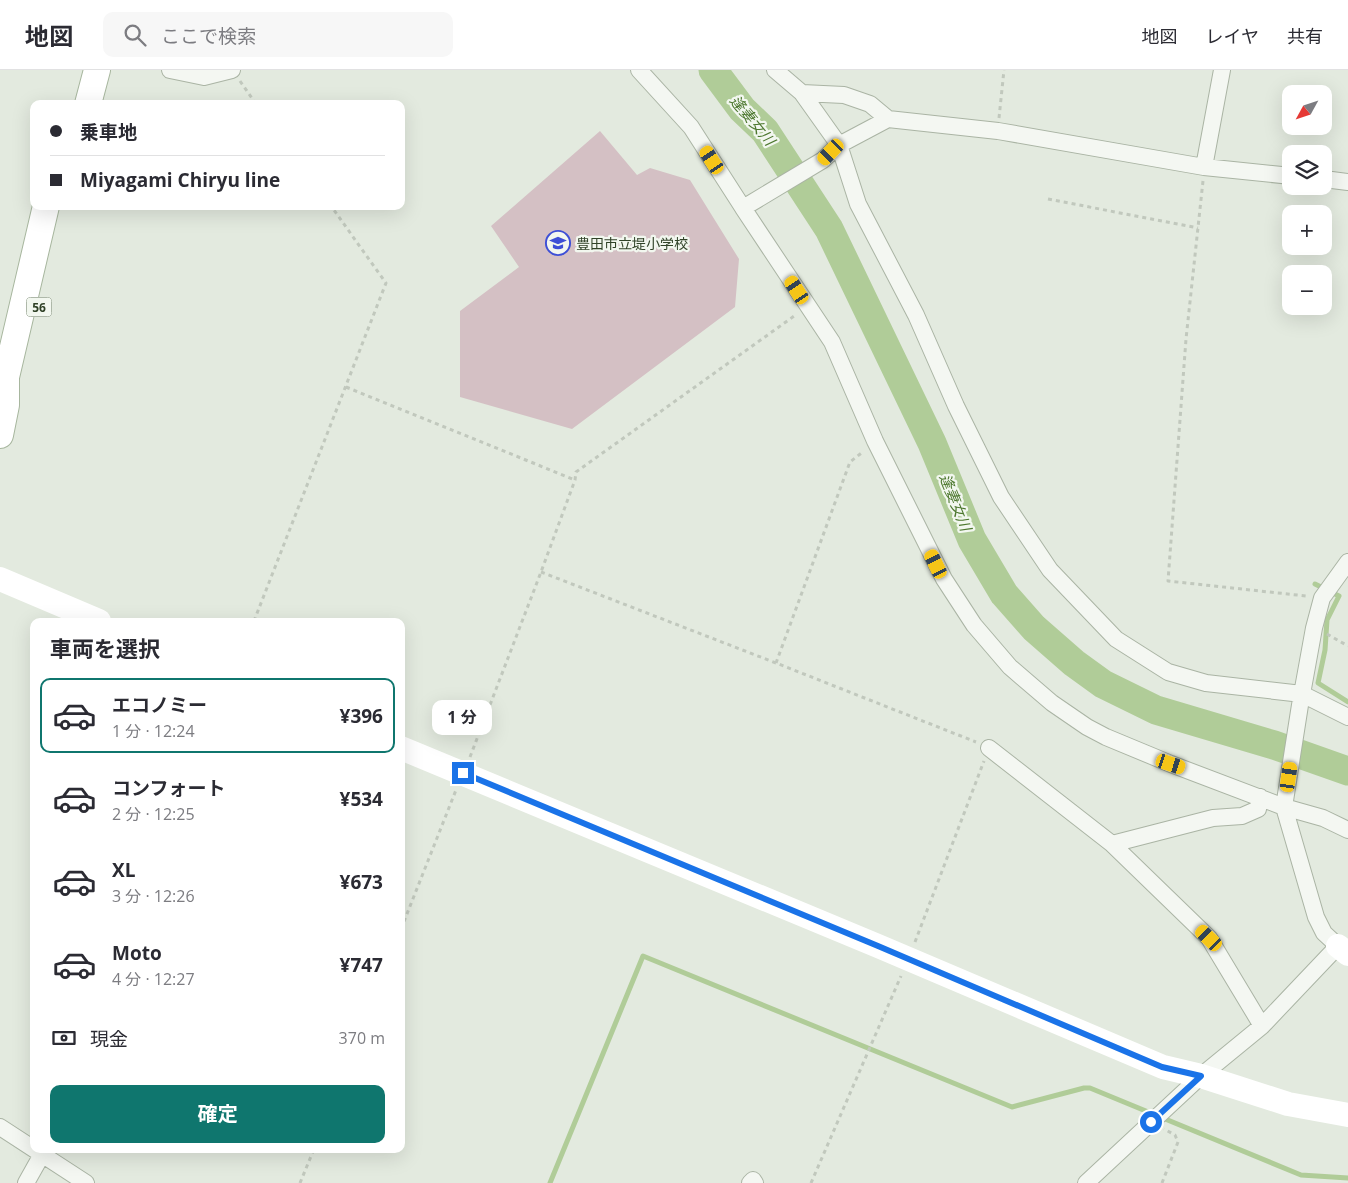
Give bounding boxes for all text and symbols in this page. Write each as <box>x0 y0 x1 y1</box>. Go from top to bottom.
search box <box>103 12 453 57</box>
text: 地図 <box>25 19 73 52</box>
icon: search <box>121 21 149 49</box>
text: ここで検索 <box>161 23 256 49</box>
text: 地図 <box>1142 24 1178 48</box>
text: レイヤ <box>1206 24 1259 48</box>
text: 共有 <box>1287 24 1323 48</box>
north arrow <box>1282 85 1332 135</box>
map controls <box>1282 85 1332 315</box>
water label: 逢妻女川 <box>726 91 781 151</box>
text: 乗車地 <box>80 119 137 145</box>
car <box>815 136 846 168</box>
car <box>697 143 726 177</box>
button: layers <box>1282 145 1332 195</box>
text: Miyagami Chiryu line <box>80 167 280 193</box>
button: + <box>1282 205 1332 255</box>
school or university icon: 豊田市立堤小学校 <box>545 230 571 256</box>
place label: 豊田市立堤小学校 <box>576 234 688 253</box>
button: − <box>1282 265 1332 315</box>
car <box>782 273 811 307</box>
road number: 56 <box>26 298 52 316</box>
water label: 逢妻女川 <box>935 470 977 535</box>
car <box>922 547 949 581</box>
text: 車両を選択 <box>50 633 160 663</box>
text: エコノミー <box>112 692 207 718</box>
icon: car <box>52 693 97 738</box>
callout: 1 分 <box>433 700 493 736</box>
text: ¥396 <box>340 703 383 729</box>
text: 1 分 <box>447 706 477 728</box>
text: 1 分 · 12:24 <box>112 720 195 742</box>
car <box>1154 752 1187 776</box>
car <box>1279 761 1298 793</box>
route end <box>452 762 474 784</box>
text: コンフォート <box>112 775 225 801</box>
icon: car <box>52 776 97 821</box>
text: ¥534 <box>340 786 383 812</box>
text: 2 分 · 12:25 <box>112 803 195 825</box>
text: XL <box>112 857 135 883</box>
icon: car <box>52 859 97 904</box>
text: ¥673 <box>340 869 383 895</box>
text: 3 分 · 12:26 <box>112 885 195 907</box>
car <box>1193 922 1225 954</box>
text: Moto <box>112 940 162 966</box>
icon: car <box>52 942 97 987</box>
text: ¥747 <box>340 952 383 978</box>
text: 4 分 · 12:27 <box>112 968 195 990</box>
icon: cash <box>50 1024 78 1052</box>
text: 現金 <box>90 1026 128 1052</box>
text: 370 m <box>339 1027 385 1049</box>
button: 確定 <box>50 1085 385 1143</box>
route start <box>1140 1111 1162 1133</box>

